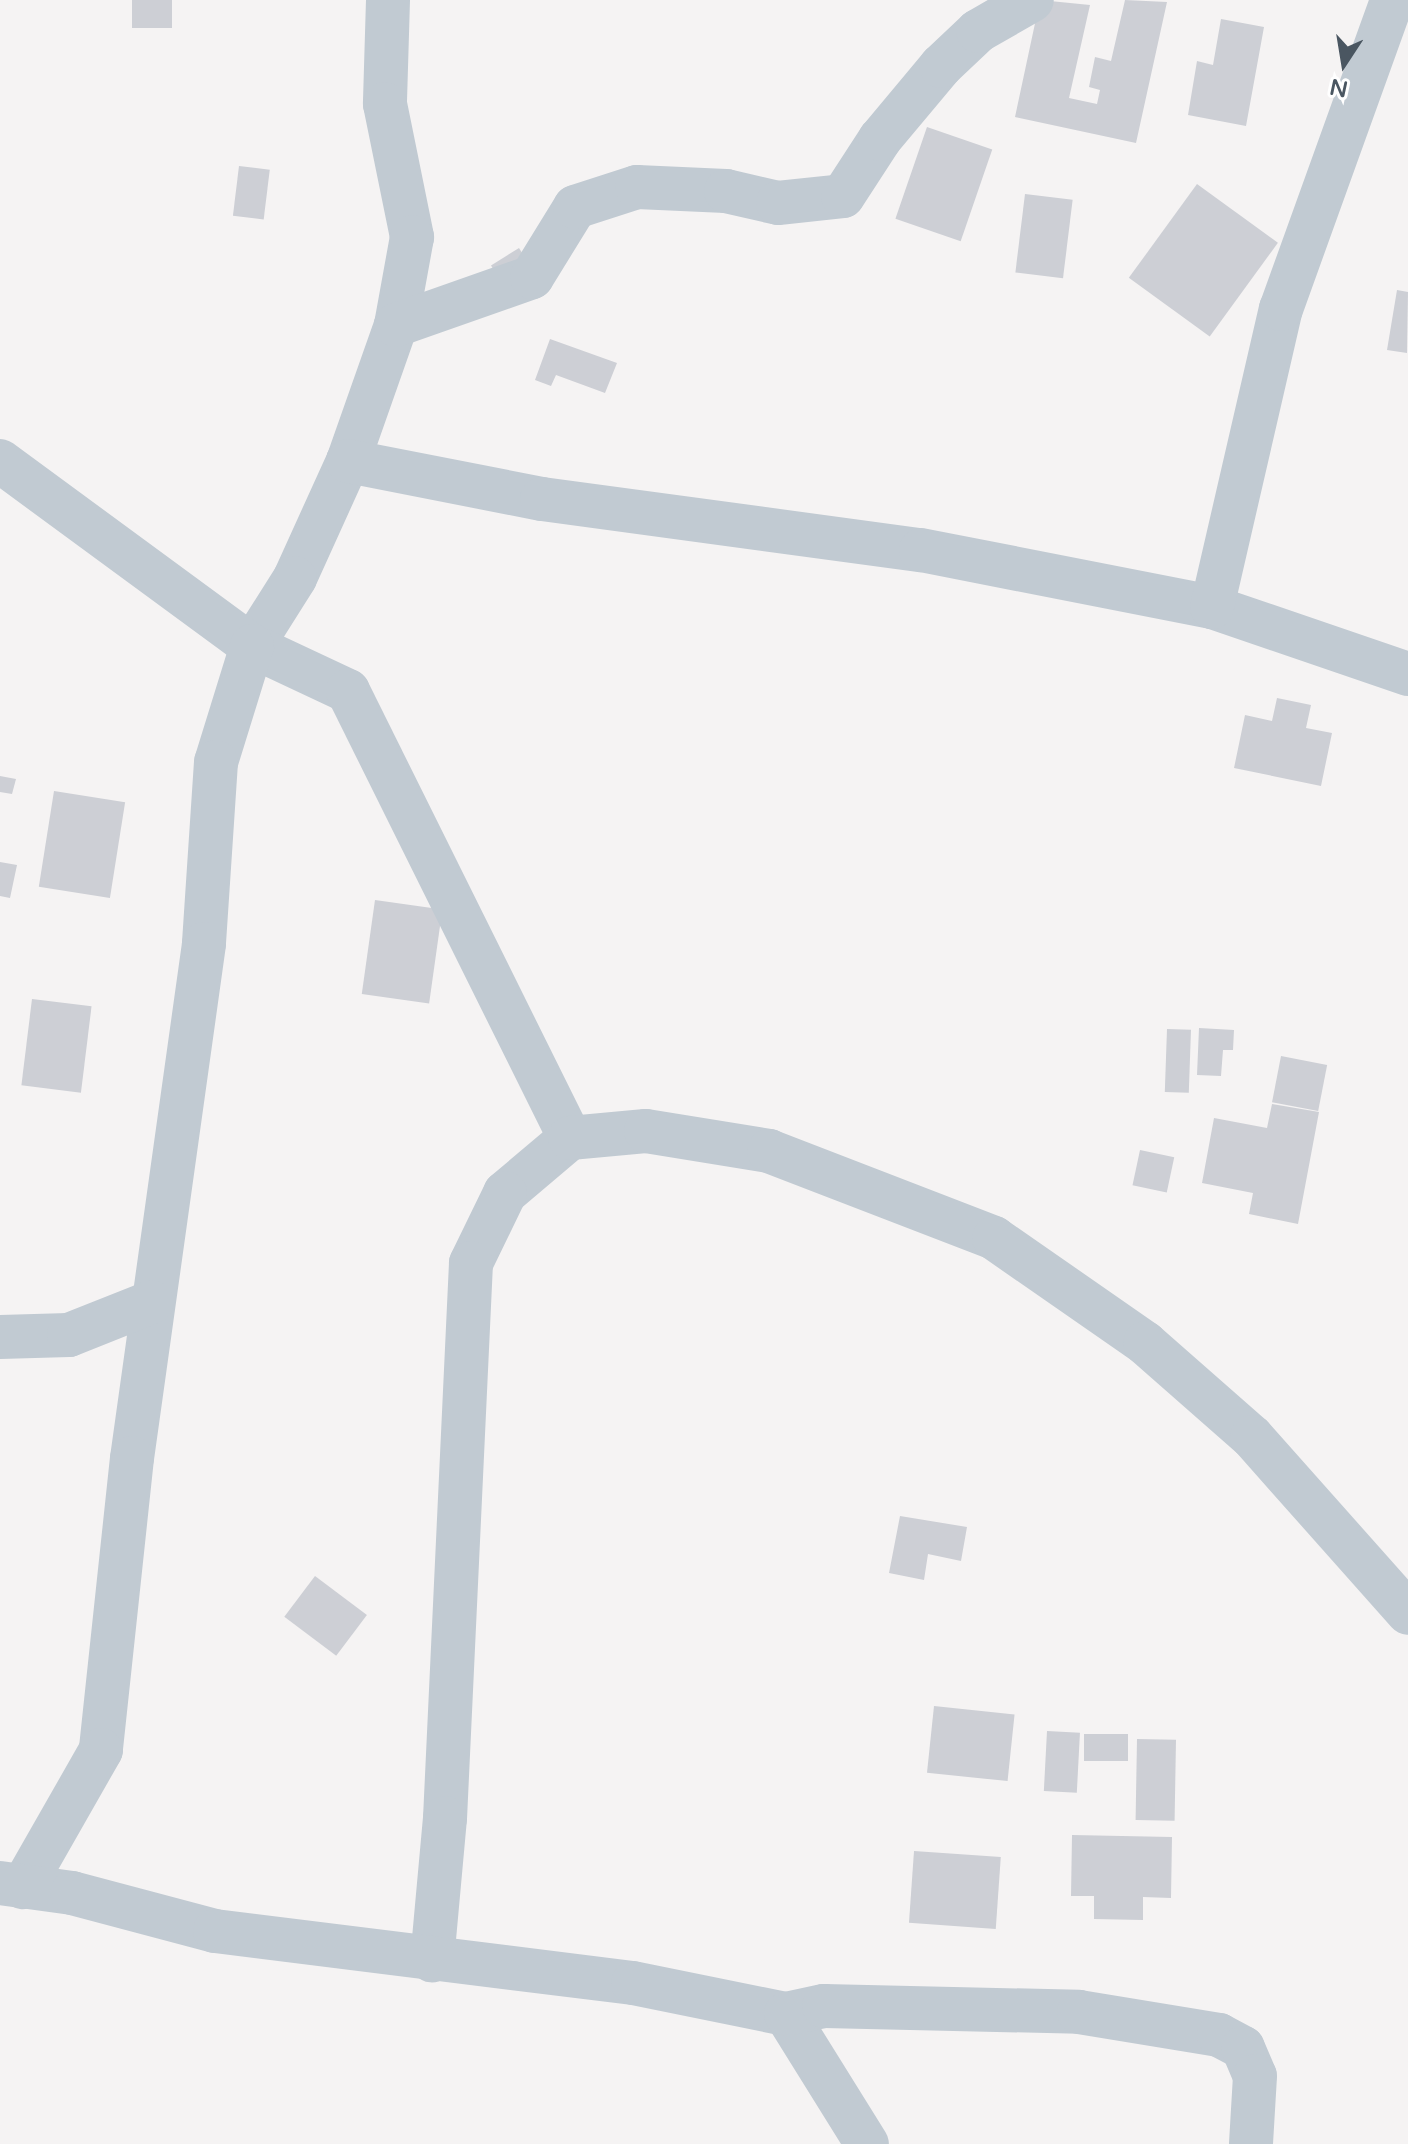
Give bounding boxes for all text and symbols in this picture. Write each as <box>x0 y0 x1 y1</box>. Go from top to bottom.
north arrow <box>1304 24 1384 104</box>
text: N <box>1328 73 1350 102</box>

